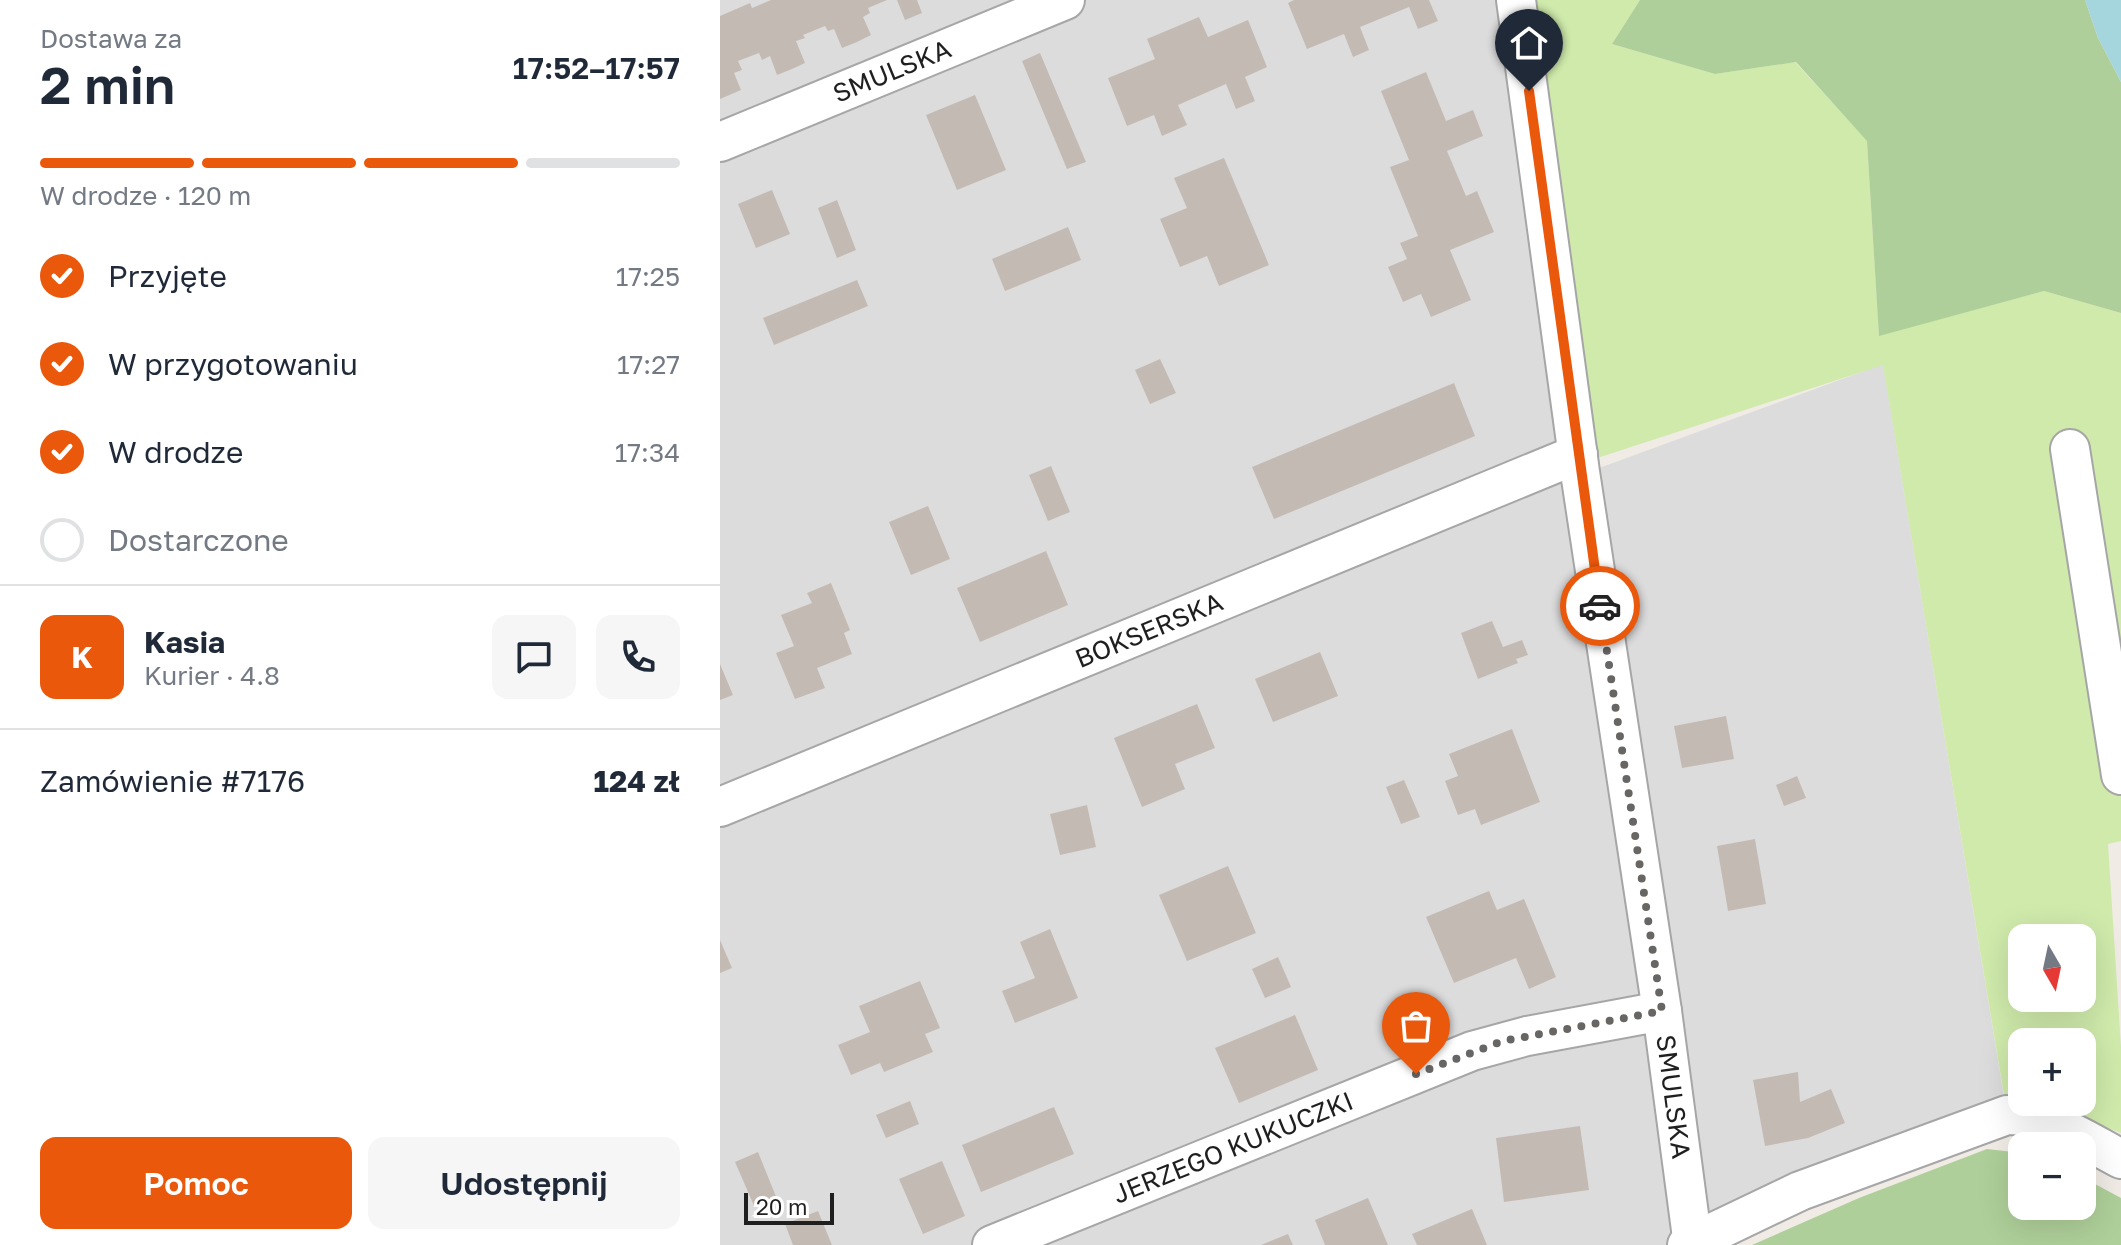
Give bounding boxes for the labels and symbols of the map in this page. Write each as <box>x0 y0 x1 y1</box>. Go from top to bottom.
pin <box>1495 9 1563 91</box>
street label: SMULSKA <box>828 33 955 109</box>
courier <box>1560 566 1640 646</box>
street label: BOKSERSKA <box>1071 586 1227 674</box>
north arrow <box>2008 924 2096 1012</box>
pin <box>1382 992 1450 1074</box>
street label: SMULSKA <box>1650 1033 1697 1161</box>
street label: JERZEGO KUKUCZKI <box>1108 1085 1358 1210</box>
scale bar <box>744 1189 834 1225</box>

